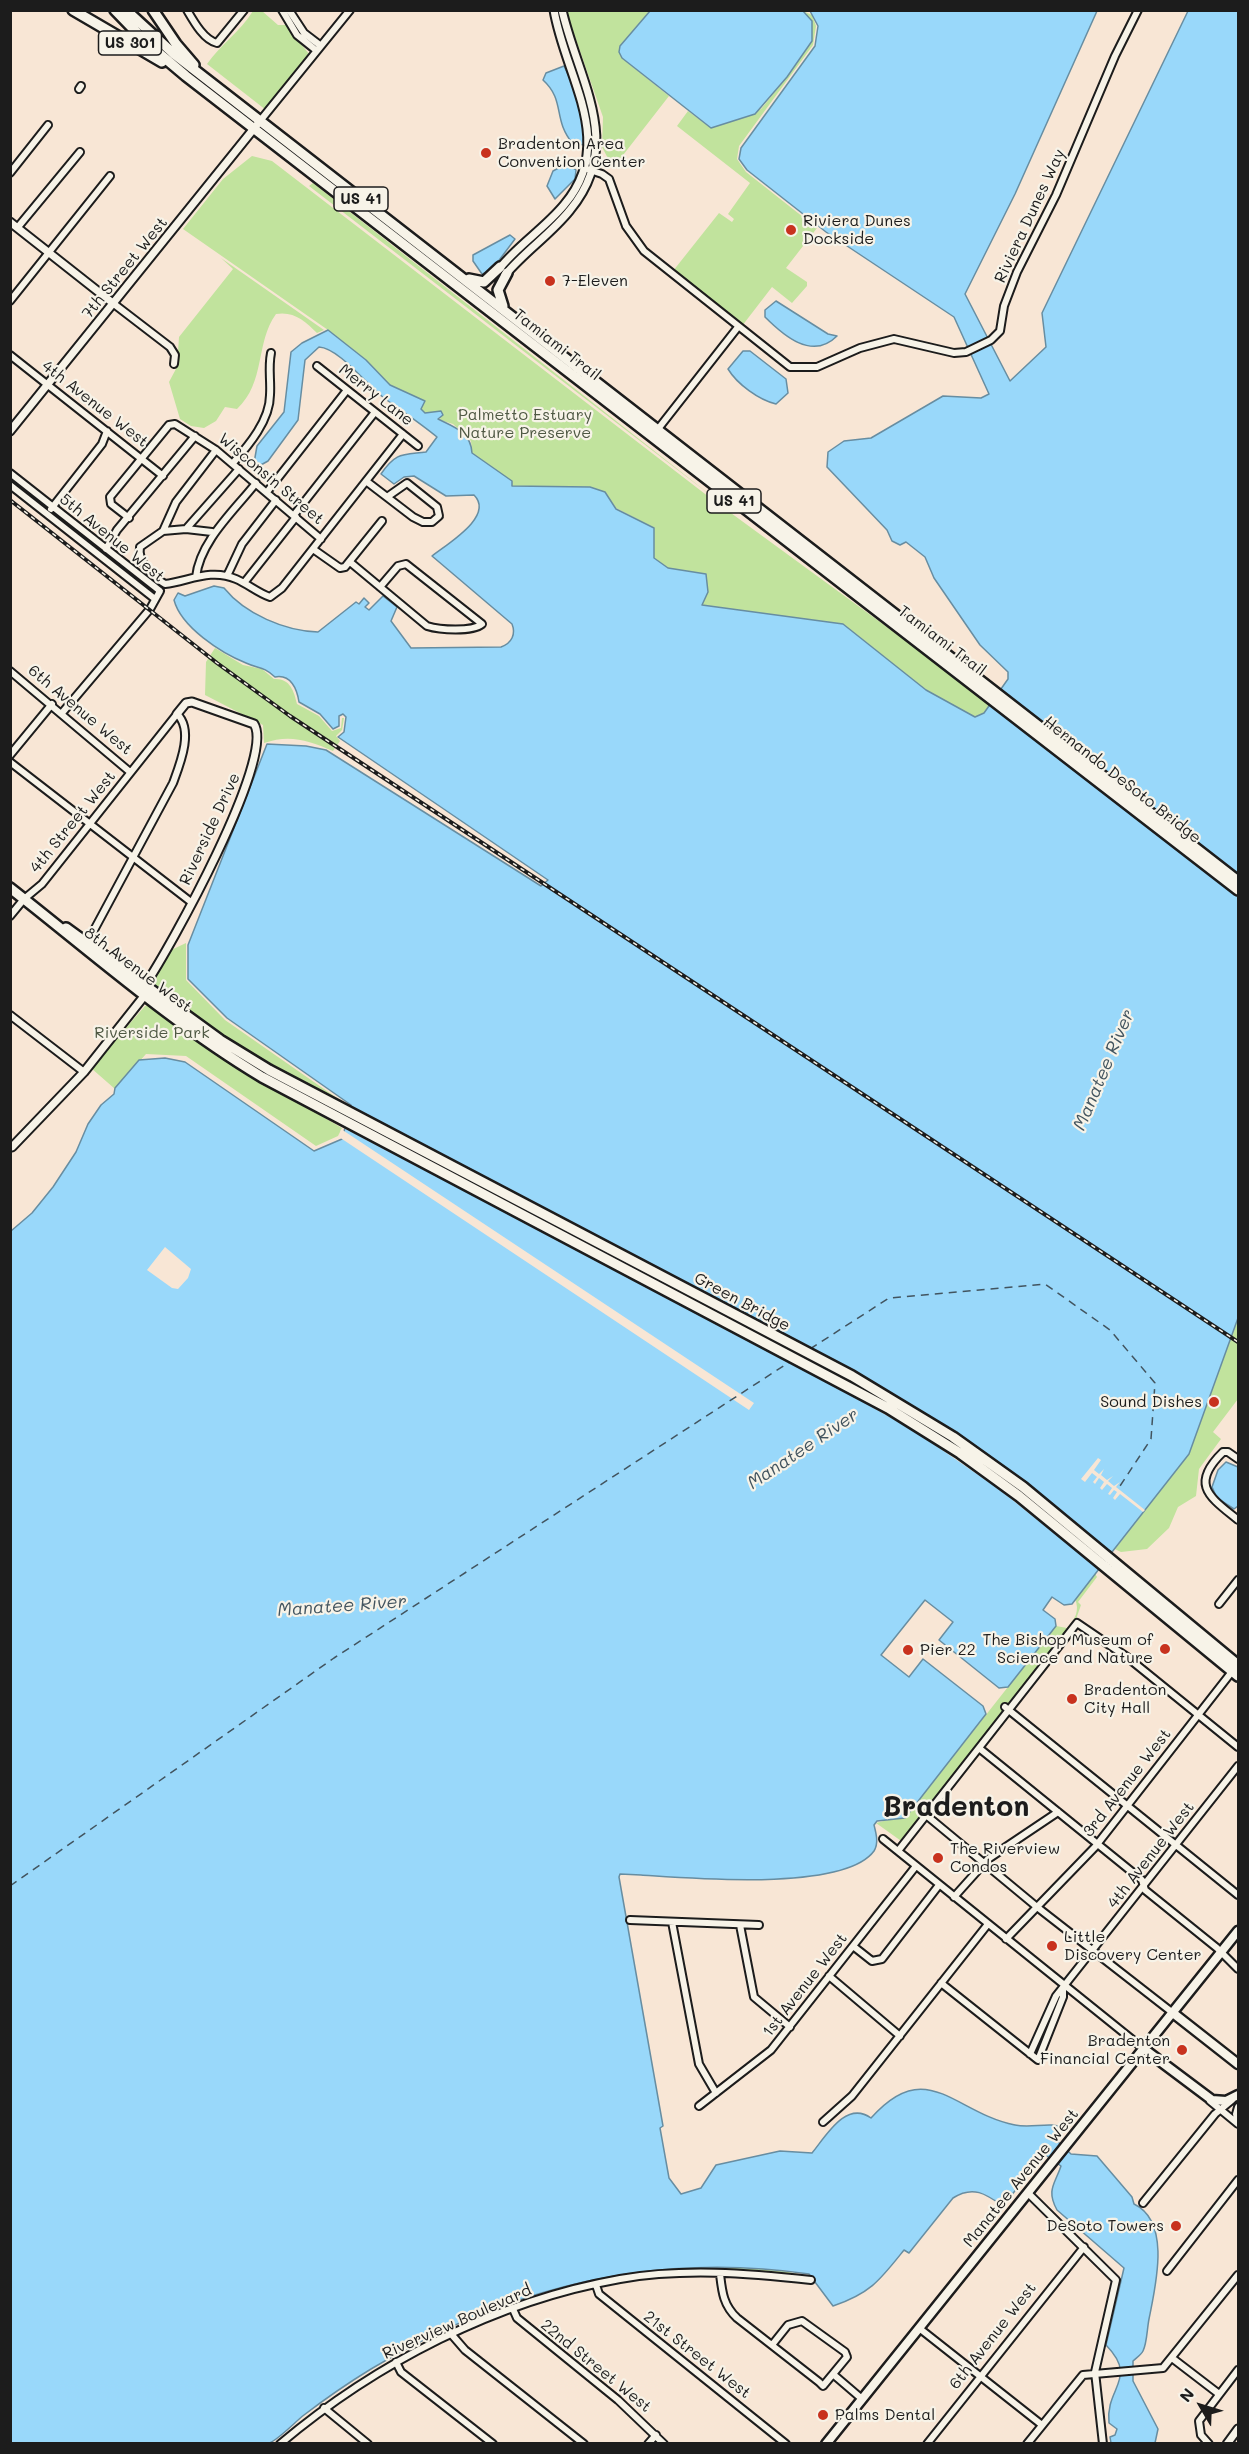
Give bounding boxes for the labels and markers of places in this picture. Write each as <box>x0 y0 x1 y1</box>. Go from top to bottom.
place label: Bradenton Area Convention Center <box>498 134 646 172</box>
marker: Bradenton Area Convention Center <box>479 146 493 160</box>
place label: Riviera Dunes Dockside <box>803 211 911 249</box>
marker: Riviera Dunes Dockside <box>784 223 798 237</box>
place label: 7-Eleven <box>562 271 628 291</box>
marker: 7-Eleven <box>543 274 557 288</box>
place label: Sound Dishes <box>1100 1392 1202 1412</box>
marker: Sound Dishes <box>1207 1395 1221 1409</box>
place label: The Bishop Museum of Science and Nature <box>982 1630 1153 1668</box>
place label: Pier 22 <box>920 1640 976 1660</box>
marker: The Bishop Museum of Science and Nature <box>1158 1642 1172 1656</box>
marker: Pier 22 <box>901 1643 915 1657</box>
place label: Bradenton City Hall <box>1084 1680 1166 1718</box>
marker: Bradenton City Hall <box>1065 1692 1079 1706</box>
place label: The Riverview Condos <box>950 1839 1060 1877</box>
marker: The Riverview Condos <box>931 1851 945 1865</box>
place label: Little Discovery Center <box>1064 1927 1202 1965</box>
marker: Little Discovery Center <box>1045 1939 1059 1953</box>
place label: Bradenton Financial Center <box>1040 2031 1170 2069</box>
marker: Bradenton Financial Center <box>1175 2043 1189 2057</box>
place label: DeSoto Towers <box>1046 2216 1164 2236</box>
marker: DeSoto Towers <box>1169 2219 1183 2233</box>
place label: Palms Dental <box>835 2405 935 2425</box>
marker: Palms Dental <box>816 2408 830 2422</box>

